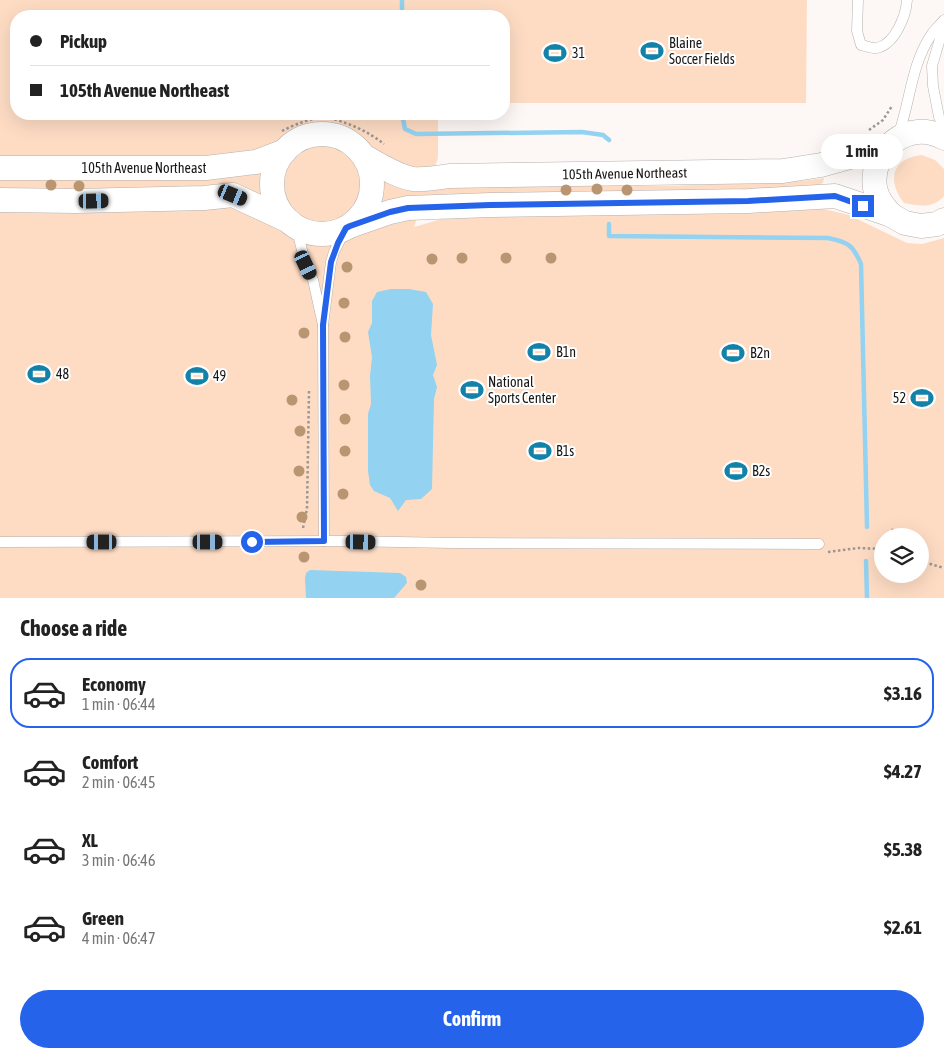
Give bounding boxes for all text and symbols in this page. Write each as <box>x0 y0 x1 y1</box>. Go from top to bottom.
text: Pickup <box>60 30 107 52</box>
place label: Blaine Soccer Fields <box>669 35 735 67</box>
sports icon: Blaine Soccer Fields <box>639 38 665 64</box>
sports icon: 31 <box>542 40 568 66</box>
place label: 31 <box>572 45 585 61</box>
text: 105th Avenue Northeast <box>60 79 229 101</box>
callout: 1 min <box>822 134 904 168</box>
text: 1 min <box>846 142 878 160</box>
street label: 105th Avenue Northeast <box>82 160 206 176</box>
street label: 105th Avenue Northeast <box>562 164 687 182</box>
car <box>216 182 249 208</box>
car <box>78 193 109 209</box>
route end <box>852 195 874 217</box>
car <box>292 248 319 282</box>
sports icon: B1n <box>526 339 552 365</box>
sports icon: B2n <box>720 340 746 366</box>
place label: B1n <box>556 344 576 360</box>
place label: B2n <box>750 345 770 361</box>
sports icon: 48 <box>26 361 52 387</box>
sports icon: 49 <box>184 363 210 389</box>
place label: 48 <box>56 366 70 382</box>
place label: 49 <box>213 368 226 384</box>
place label: National Sports Center <box>488 374 557 406</box>
sports icon: National Sports Center <box>459 377 485 403</box>
sports icon: 52 <box>909 385 935 411</box>
place label: 52 <box>893 390 906 406</box>
sports icon: B1s <box>527 438 553 464</box>
place label: B1s <box>556 443 574 459</box>
sports icon: B2s <box>723 458 749 484</box>
place label: B2s <box>752 463 770 479</box>
map controls <box>874 528 929 583</box>
button: layers <box>874 528 929 583</box>
route start <box>241 531 263 553</box>
car <box>345 534 376 550</box>
car <box>87 535 117 550</box>
car <box>193 535 223 550</box>
text: Choose a ride <box>20 615 127 641</box>
icon: car <box>22 671 67 716</box>
text: Economy <box>82 673 146 695</box>
text: $3.16 <box>884 682 922 704</box>
text: 1 min · 06:44 <box>82 695 155 713</box>
icon: car <box>22 749 67 794</box>
text: Comfort <box>82 751 138 773</box>
text: $4.27 <box>884 760 922 782</box>
text: 2 min · 06:45 <box>82 773 155 791</box>
icon: car <box>22 827 67 872</box>
text: XL <box>82 829 98 851</box>
text: $5.38 <box>884 838 922 860</box>
text: 3 min · 06:46 <box>82 851 155 869</box>
icon: car <box>22 905 67 950</box>
text: Green <box>82 907 124 929</box>
text: $2.61 <box>884 916 922 938</box>
text: 4 min · 06:47 <box>82 929 155 947</box>
button: Confirm <box>20 990 924 1048</box>

